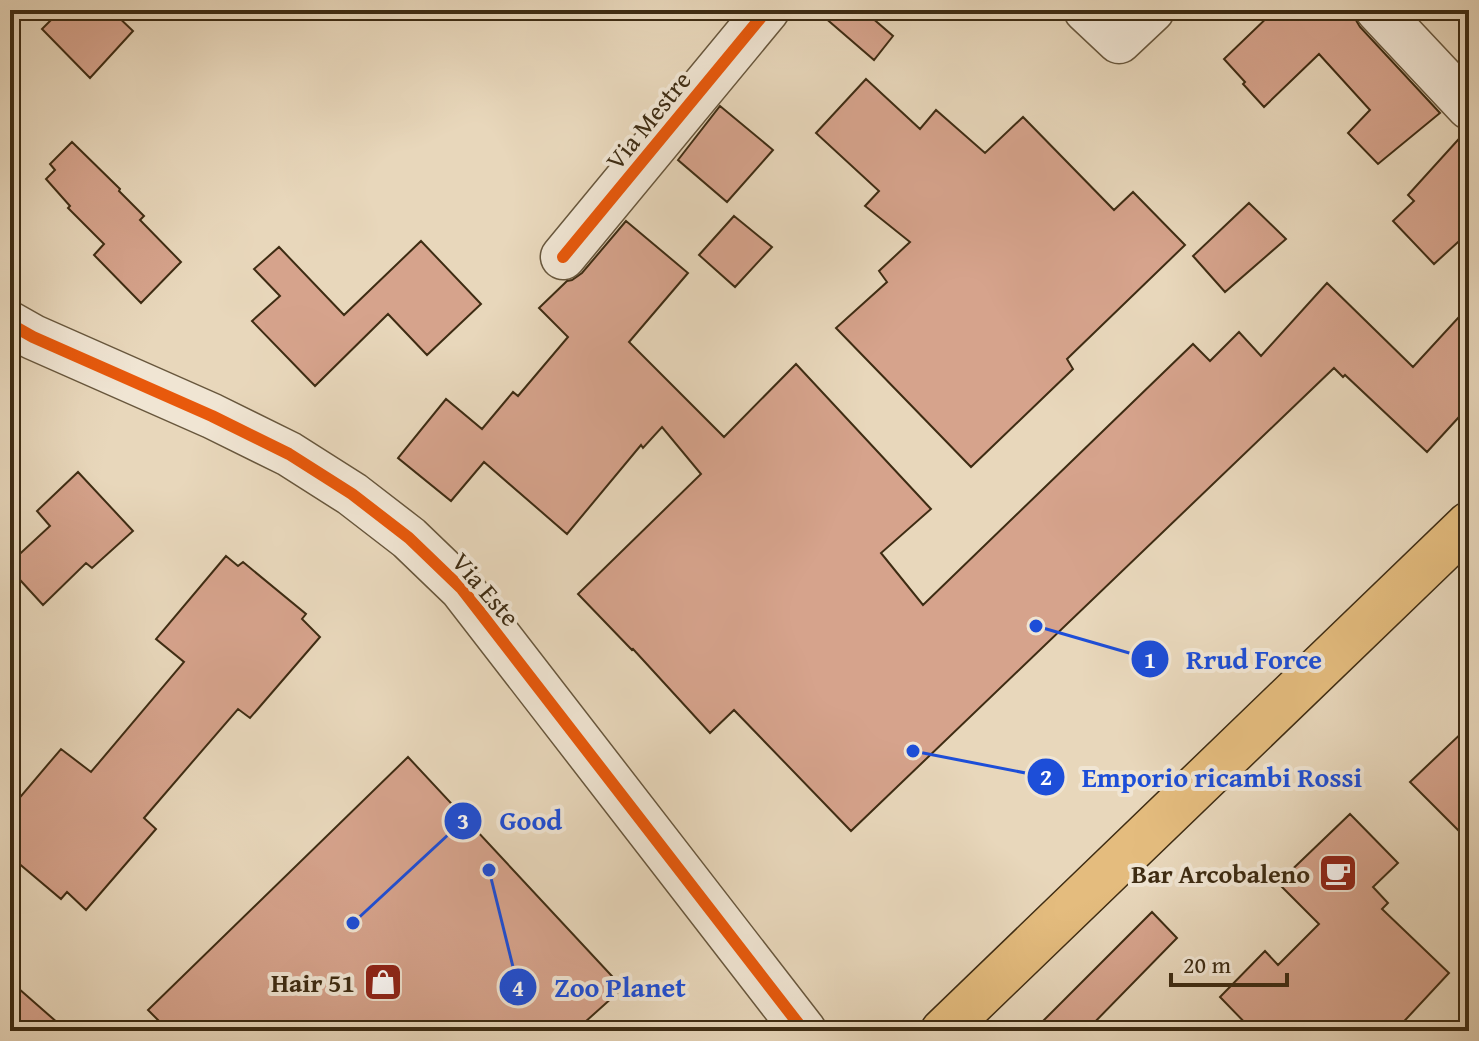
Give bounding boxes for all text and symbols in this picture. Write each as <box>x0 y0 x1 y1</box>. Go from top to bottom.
street label: Via Mestre <box>596 62 700 178</box>
street label: Via Este <box>443 543 529 635</box>
callout: Rrud Force <box>1130 633 1338 685</box>
text: Rrud Force <box>1186 638 1322 679</box>
text: 1 <box>1144 642 1156 677</box>
callout: Emporio ricambi Rossi <box>1026 751 1378 803</box>
text: Emporio ricambi Rossi <box>1082 756 1363 797</box>
text: 2 <box>1040 759 1052 794</box>
callout: Good <box>443 795 578 847</box>
text: Good <box>500 799 563 840</box>
text: 3 <box>457 803 469 838</box>
cafe icon: Bar Arcobaleno <box>1317 852 1359 894</box>
place label: Bar Arcobaleno <box>1131 854 1310 893</box>
scale bar <box>1171 937 1287 987</box>
text: 20 m <box>1183 947 1231 982</box>
shop icon: Hair 51 <box>362 961 404 1003</box>
callout: Zoo Planet <box>498 961 702 1013</box>
place label: Hair 51 <box>271 963 355 1002</box>
text: Zoo Planet <box>554 966 686 1007</box>
text: 4 <box>512 970 524 1005</box>

